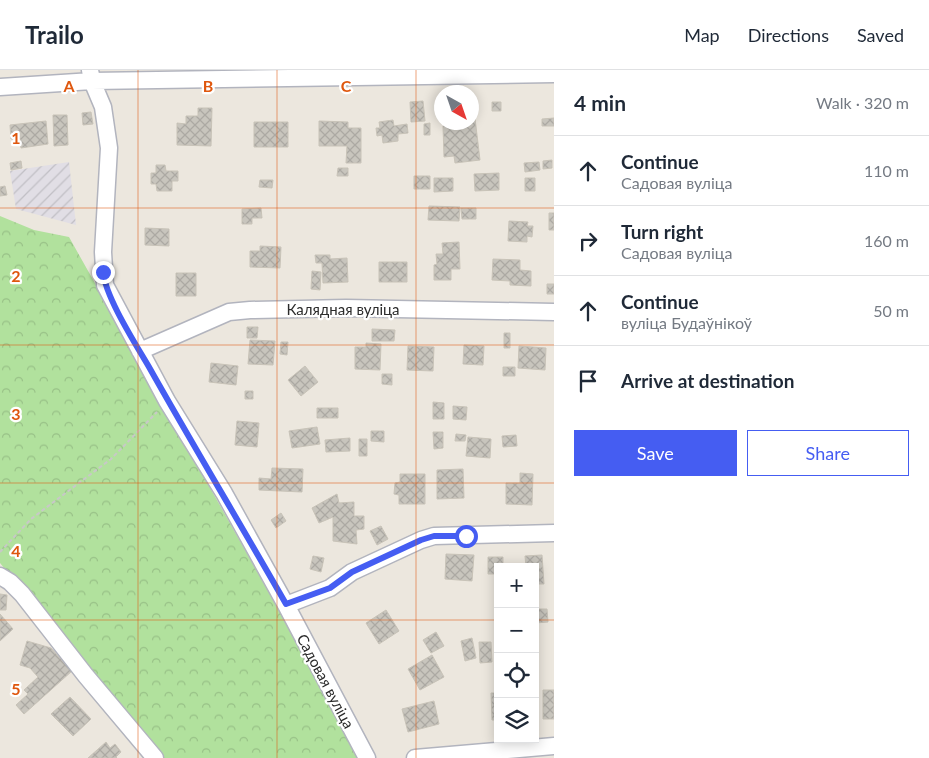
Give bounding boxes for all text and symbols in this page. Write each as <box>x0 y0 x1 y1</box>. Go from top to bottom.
text: Trailo <box>25 20 84 49</box>
text: Map <box>684 24 720 46</box>
text: Directions <box>748 24 829 46</box>
text: Saved <box>857 24 904 46</box>
text: A <box>62 76 75 95</box>
text: B <box>203 76 213 95</box>
text: C <box>341 76 352 95</box>
north arrow <box>434 85 479 130</box>
text: 4 min <box>574 90 626 115</box>
text: Walk · 320 m <box>816 93 909 112</box>
text: 1 <box>11 128 21 147</box>
text: Continue <box>621 150 699 173</box>
icon: ahead <box>574 157 602 185</box>
text: 110 m <box>864 161 909 180</box>
text: Садовая вуліца <box>621 173 732 192</box>
text: Turn right <box>621 220 703 243</box>
icon: right <box>574 227 602 255</box>
text: 160 m <box>864 231 909 250</box>
text: Садовая вуліца <box>621 243 732 262</box>
route end <box>92 261 115 284</box>
text: 2 <box>11 266 21 285</box>
text: Continue <box>621 290 699 313</box>
icon: ahead <box>574 297 602 325</box>
street label: Калядная вуліца <box>286 300 400 318</box>
text: 50 m <box>873 301 909 320</box>
text: вуліца Будаўнікоў <box>621 313 752 332</box>
icon: arrive <box>574 367 602 395</box>
text: Arrive at destination <box>621 369 794 392</box>
text: 3 <box>11 404 21 423</box>
button: Save <box>574 430 737 476</box>
button: Share <box>747 430 909 476</box>
route start <box>455 525 478 548</box>
text: 4 <box>11 541 21 560</box>
map controls <box>494 563 539 743</box>
button: + <box>494 563 539 608</box>
button: − <box>494 608 539 653</box>
street label: Садовая вуліца <box>294 631 358 731</box>
button: locate <box>494 653 539 698</box>
text: 5 <box>11 679 21 698</box>
button: layers <box>494 698 539 743</box>

